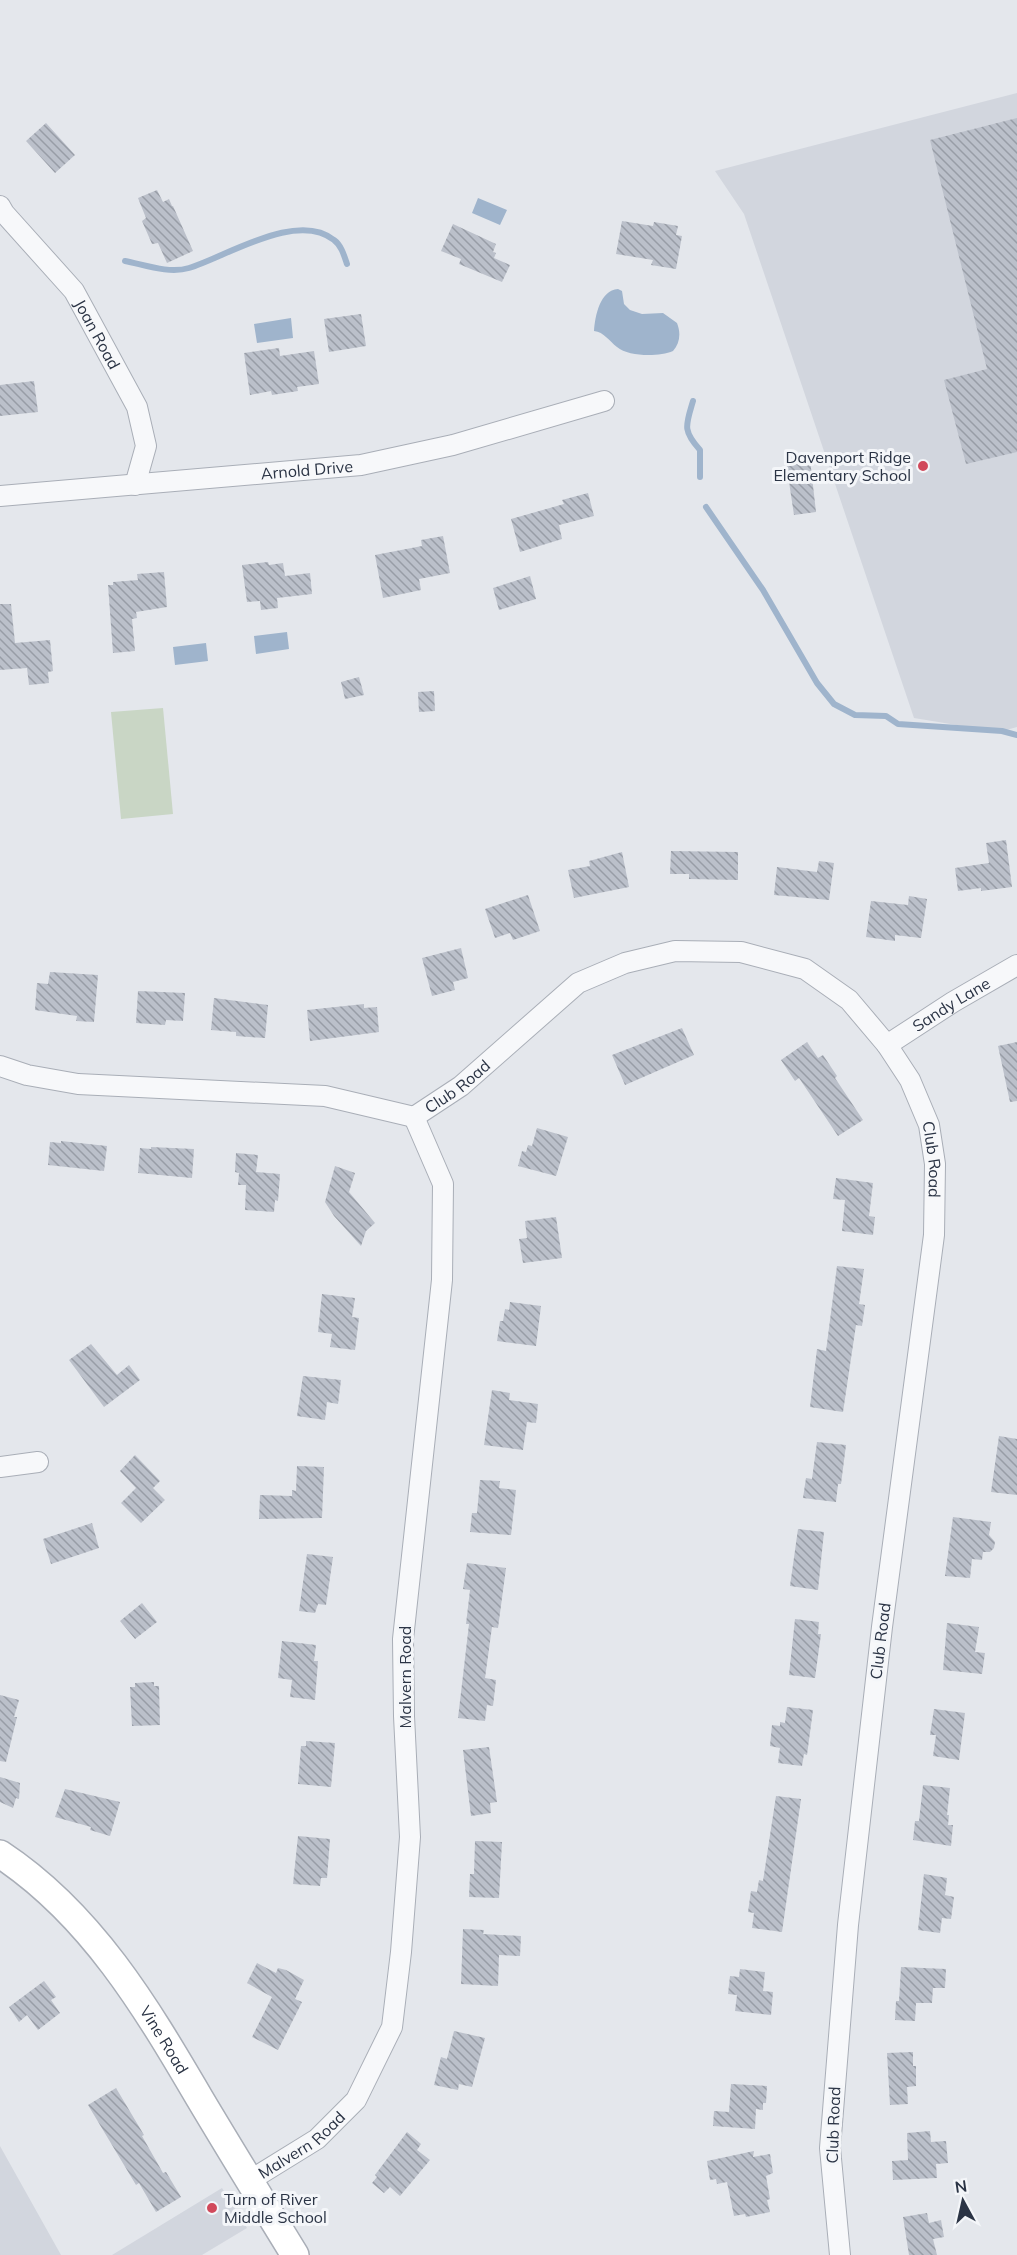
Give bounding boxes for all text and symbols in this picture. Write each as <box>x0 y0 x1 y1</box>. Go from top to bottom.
street label: Joan Road <box>70 296 125 373</box>
place label: Davenport Ridge Elementary School <box>773 447 911 485</box>
street label: Arnold Drive <box>260 456 354 484</box>
marker: Davenport Ridge Elementary School <box>916 459 930 473</box>
street label: Sandy Lane <box>908 973 994 1036</box>
street label: Club Road <box>421 1055 494 1117</box>
street label: Club Road <box>919 1120 946 1198</box>
street label: Club Road <box>865 1602 895 1680</box>
street label: Malvern Road <box>395 1626 415 1728</box>
street label: Vine Road <box>136 2002 193 2077</box>
street label: Club Road <box>822 2086 844 2164</box>
street label: Malvern Road <box>254 2107 349 2183</box>
north arrow <box>933 2171 993 2231</box>
text: N <box>954 2175 968 2197</box>
place label: Turn of River Middle School <box>224 2189 327 2227</box>
marker: Turn of River Middle School <box>205 2201 219 2215</box>

